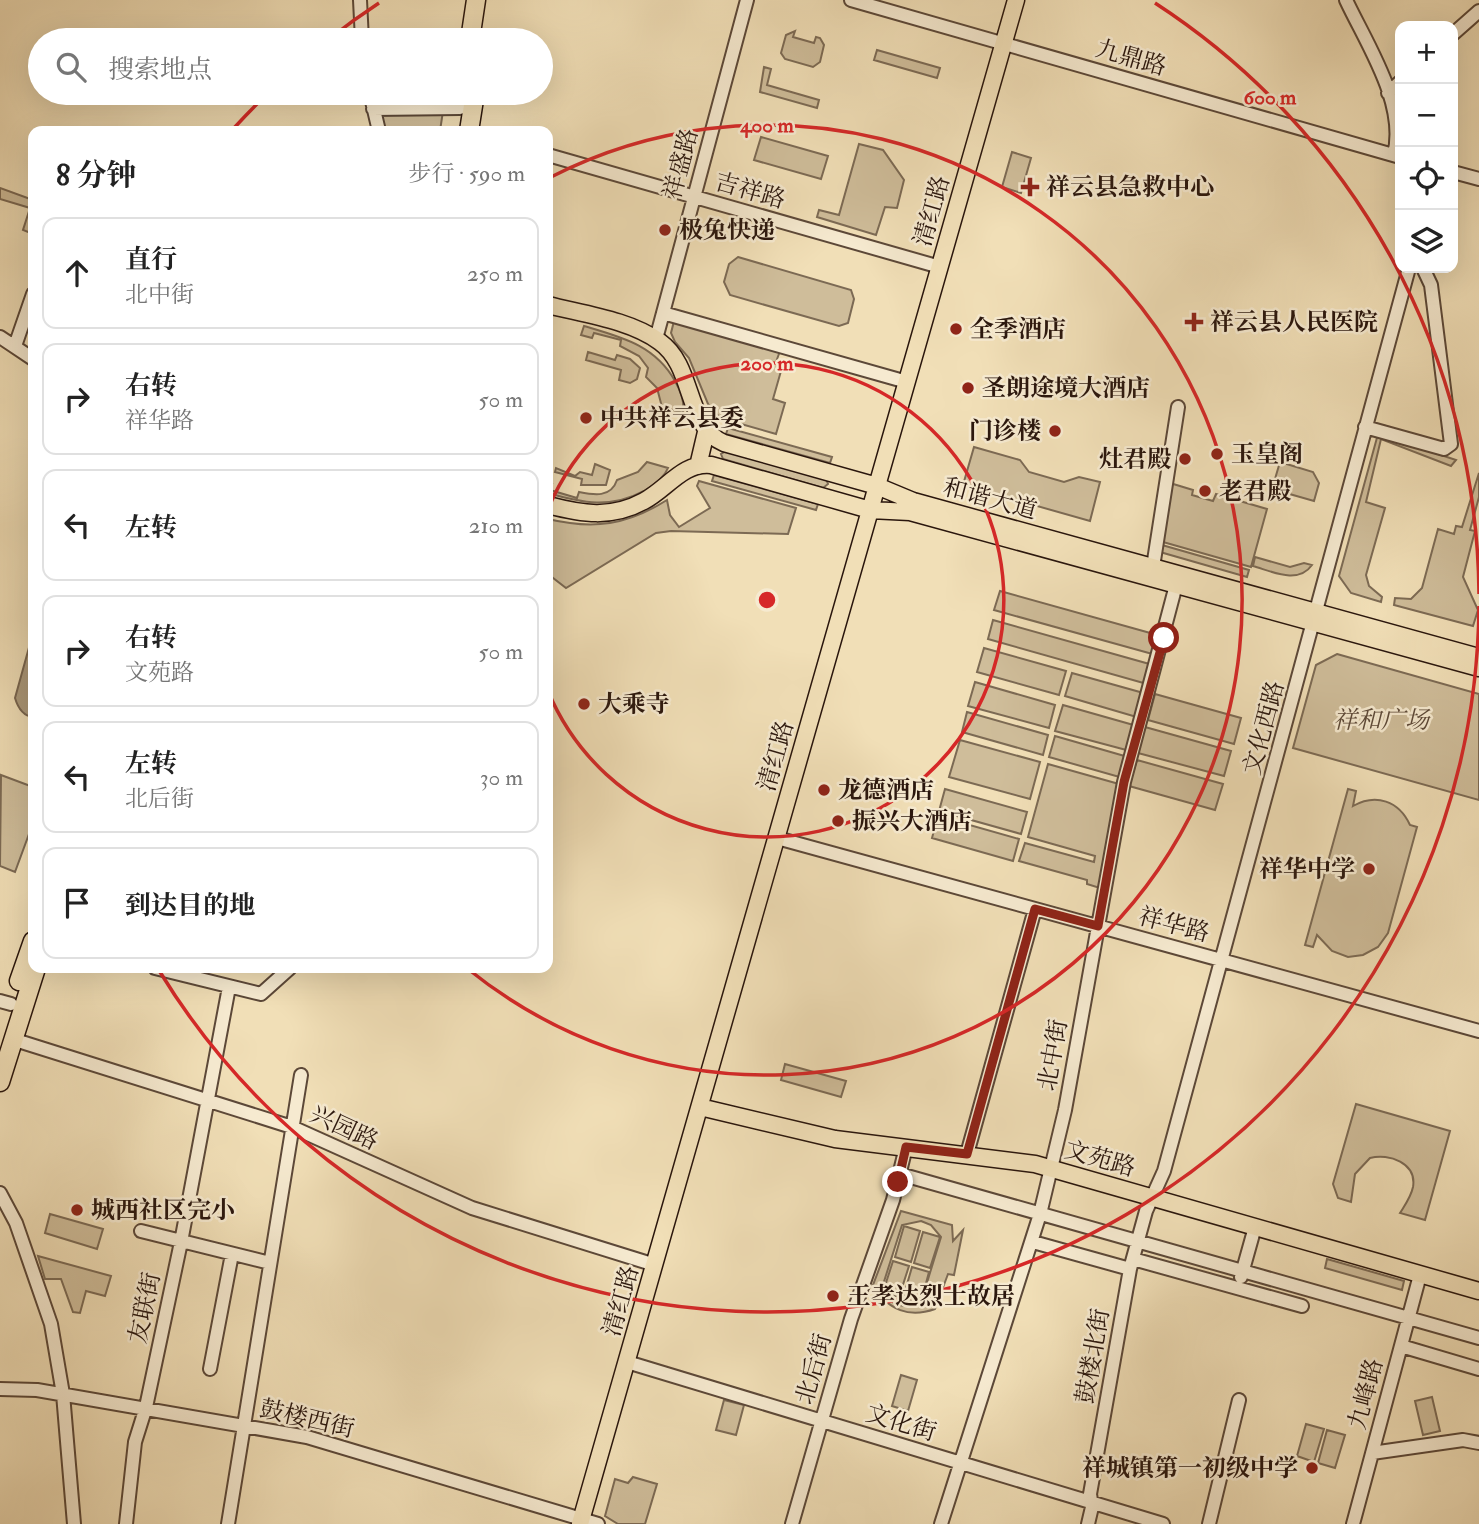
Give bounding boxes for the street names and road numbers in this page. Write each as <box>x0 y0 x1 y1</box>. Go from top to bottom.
street label: 九鼎路 <box>1092 33 1170 83</box>
street label: 祥盛路 <box>657 125 705 203</box>
street label: 吉祥路 <box>711 166 789 216</box>
street label: 清红路 <box>907 172 957 250</box>
street label: 和谐大道 <box>940 472 1040 526</box>
street label: 文化西路 <box>1237 678 1291 778</box>
street label: 清红路 <box>751 717 801 795</box>
street label: 祥华路 <box>1135 901 1213 949</box>
street label: 北中街 <box>1031 1017 1075 1093</box>
street label: 兴园路 <box>305 1099 383 1157</box>
street label: 文苑路 <box>1061 1134 1139 1184</box>
street label: 清红路 <box>596 1262 646 1340</box>
street label: 友联街 <box>122 1270 168 1346</box>
street label: 鼓楼北街 <box>1069 1306 1117 1406</box>
street label: 北后街 <box>789 1330 839 1408</box>
street label: 九峰路 <box>1342 1355 1390 1433</box>
street label: 鼓楼西街 <box>257 1393 357 1445</box>
street label: 文化街 <box>862 1398 940 1448</box>

